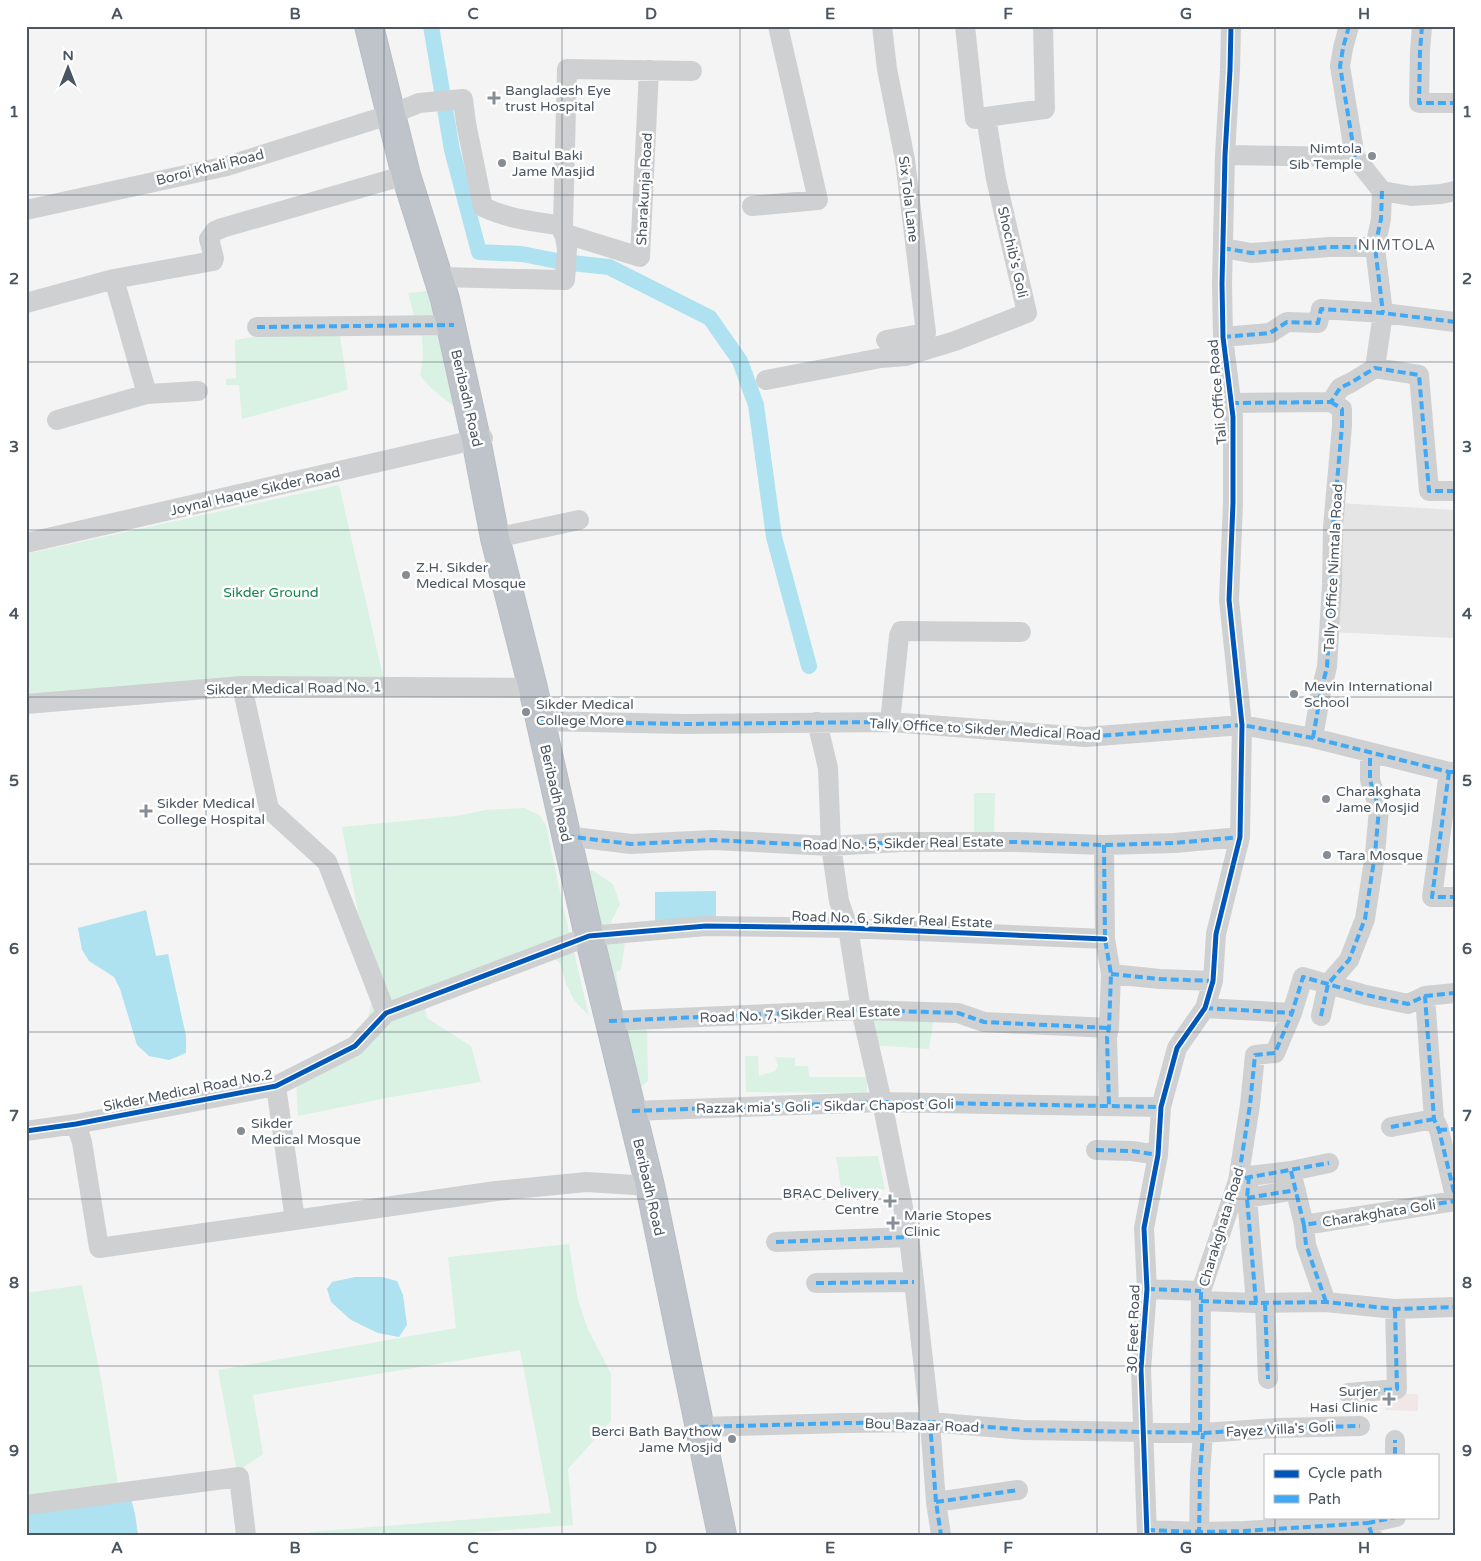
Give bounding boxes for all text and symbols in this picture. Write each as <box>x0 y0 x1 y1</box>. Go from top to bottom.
text: A <box>111 4 123 24</box>
text: B <box>289 4 301 24</box>
text: C <box>467 4 479 24</box>
text: D <box>645 4 657 24</box>
text: E <box>825 4 835 24</box>
text: F <box>1003 4 1013 24</box>
text: G <box>1180 4 1192 24</box>
text: H <box>1358 4 1370 24</box>
north arrow <box>42 42 92 92</box>
text: N <box>62 47 74 64</box>
place label: Bangladesh Eye trust Hospital <box>505 82 611 115</box>
marker: Bangladesh Eye trust Hospital <box>487 91 501 105</box>
text: 1 <box>9 102 19 122</box>
text: 1 <box>1462 102 1472 122</box>
street label: Sharakunja Road <box>633 132 656 246</box>
place label: Nimtola Sib Temple <box>1289 140 1362 173</box>
street label: Boroi Khali Road <box>154 146 266 189</box>
place label: Baitul Baki Jame Masjid <box>512 147 595 180</box>
marker: Nimtola Sib Temple <box>1366 150 1378 162</box>
street label: Six Tola Lane <box>895 155 922 243</box>
marker: Baitul Baki Jame Masjid <box>496 157 508 169</box>
street label: Shochib's Goli <box>994 205 1031 299</box>
district label: NIMTOLA <box>1358 236 1436 254</box>
text: 2 <box>9 269 19 289</box>
text: 2 <box>1462 269 1472 289</box>
street label: Tali Office Road <box>1204 338 1231 445</box>
street label: Beribadh Road <box>447 348 486 448</box>
text: 3 <box>9 437 19 457</box>
text: 3 <box>1462 437 1472 457</box>
street label: Joynal Haque Sikder Road <box>169 464 342 519</box>
street label: Tally Office Nimtala Road <box>1321 483 1346 653</box>
place label: Z.H. Sikder Medical Mosque <box>416 559 526 592</box>
marker: Z.H. Sikder Medical Mosque <box>400 569 412 581</box>
park label: Sikder Ground <box>223 584 319 601</box>
text: 4 <box>9 604 19 624</box>
text: 4 <box>1462 604 1472 624</box>
street label: Sikder Medical Road No. 1 <box>206 678 382 699</box>
place label: Mevin International School <box>1304 678 1432 711</box>
marker: Mevin International School <box>1288 688 1300 700</box>
place label: Sikder Medical College More <box>536 696 634 729</box>
marker: Sikder Medical College More <box>520 706 532 718</box>
street label: Tally Office to Sikder Medical Road <box>869 715 1101 744</box>
street label: Beribadh Road <box>536 743 575 843</box>
text: 5 <box>9 771 19 791</box>
text: 5 <box>1462 771 1472 791</box>
place label: Charakghata Jame Mosjid <box>1336 783 1421 816</box>
marker: Charakghata Jame Mosjid <box>1320 793 1332 805</box>
place label: Sikder Medical College Hospital <box>157 795 265 828</box>
marker: Sikder Medical College Hospital <box>139 804 153 818</box>
street label: Road No. 5, Sikder Real Estate <box>802 833 1004 854</box>
place label: Tara Mosque <box>1337 847 1423 864</box>
marker: Tara Mosque <box>1321 849 1333 861</box>
street label: Road No. 6, Sikder Real Estate <box>791 907 993 932</box>
text: 6 <box>9 939 19 959</box>
text: 6 <box>1462 939 1472 959</box>
street label: Road No. 7, Sikder Real Estate <box>699 1002 901 1026</box>
street label: Sikder Medical Road No.2 <box>102 1066 274 1115</box>
street label: Razzak mia's Goli - Sikdar Chapost Goli <box>696 1096 954 1117</box>
text: 7 <box>9 1106 19 1126</box>
text: 7 <box>1462 1106 1472 1126</box>
place label: Sikder Medical Mosque <box>251 1115 361 1148</box>
marker: Sikder Medical Mosque <box>235 1125 247 1137</box>
street label: Beribadh Road <box>629 1137 668 1237</box>
street label: Charakghata Road <box>1195 1165 1248 1289</box>
place label: BRAC Delivery Centre <box>782 1185 879 1218</box>
marker: BRAC Delivery Centre <box>883 1194 897 1208</box>
street label: Charakghata Goli <box>1321 1196 1437 1231</box>
place label: Marie Stopes Clinic <box>904 1207 992 1240</box>
marker: Marie Stopes Clinic <box>886 1216 900 1230</box>
text: 8 <box>9 1273 19 1293</box>
text: 8 <box>1462 1273 1472 1293</box>
street label: 30 Feet Road <box>1123 1284 1144 1374</box>
place label: Surjer Hasi Clinic <box>1310 1383 1379 1416</box>
marker: Surjer Hasi Clinic <box>1382 1392 1396 1406</box>
street label: Bou Bazaar Road <box>864 1415 980 1436</box>
street label: Fayez Villa's Goli <box>1225 1418 1335 1441</box>
place label: Berci Bath Baythow Jame Mosjid <box>591 1423 722 1456</box>
marker: Berci Bath Baythow Jame Mosjid <box>726 1433 738 1445</box>
text: 9 <box>9 1441 19 1461</box>
text: 9 <box>1462 1441 1472 1461</box>
legend <box>1264 1454 1438 1518</box>
text: Cycle path <box>1308 1464 1382 1482</box>
text: Path <box>1308 1490 1341 1508</box>
text: A <box>111 1538 123 1558</box>
text: B <box>289 1538 301 1558</box>
text: C <box>467 1538 479 1558</box>
text: D <box>645 1538 657 1558</box>
text: E <box>825 1538 835 1558</box>
text: F <box>1003 1538 1013 1558</box>
text: G <box>1180 1538 1192 1558</box>
text: H <box>1358 1538 1370 1558</box>

